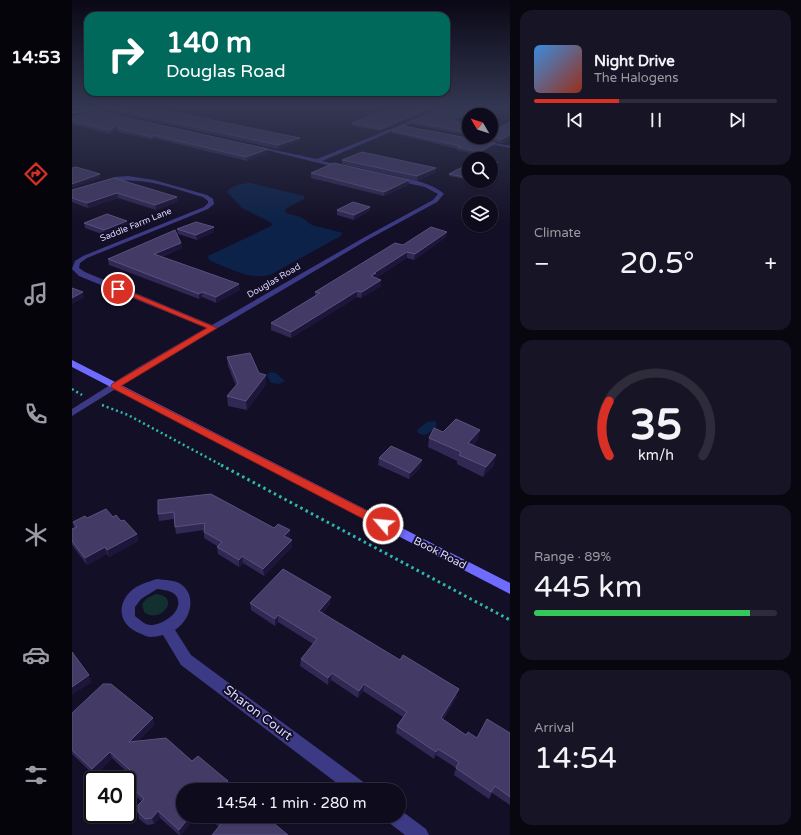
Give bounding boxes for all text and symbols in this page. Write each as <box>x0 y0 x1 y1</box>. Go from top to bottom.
text: 140 m <box>166 26 252 60</box>
icon: right <box>100 28 152 80</box>
text: 14:53 <box>11 46 61 68</box>
text: Night Drive <box>594 52 675 70</box>
text: Douglas Road <box>166 60 286 82</box>
text: The Halogens <box>594 70 678 86</box>
north arrow <box>462 108 498 144</box>
map controls <box>462 108 498 232</box>
icon: previous <box>564 109 586 131</box>
icon: pause <box>645 109 667 131</box>
icon: next <box>726 109 748 131</box>
button: search <box>462 152 498 188</box>
icon: directions <box>22 160 50 188</box>
button: layers <box>462 196 498 232</box>
street label: Saddle Farm Lane <box>99 206 173 244</box>
text: Climate <box>534 225 581 241</box>
text: 20.5° <box>620 245 695 282</box>
text: − <box>534 251 550 277</box>
text: + <box>765 251 777 277</box>
street label: Douglas Road <box>245 261 303 301</box>
pin <box>101 272 135 306</box>
icon: arrive <box>107 278 129 300</box>
icon: music <box>22 280 50 308</box>
icon: phone <box>22 400 50 428</box>
text: 35 <box>629 400 682 450</box>
text: km/h <box>638 446 673 463</box>
position arrow <box>362 503 404 545</box>
icon: climate <box>22 521 50 549</box>
street label: Book Road <box>411 534 469 572</box>
text: Range · 89% <box>534 549 611 565</box>
text: 445 km <box>534 569 642 606</box>
icon: car <box>22 641 50 669</box>
street label: Sharon Court <box>221 682 295 744</box>
text: Arrival <box>534 720 574 736</box>
text: 14:54 <box>534 740 617 777</box>
icon: filters <box>22 761 50 789</box>
speed limit sign: 40 <box>84 771 136 823</box>
text: 14:54 · 1 min · 280 m <box>216 794 366 812</box>

